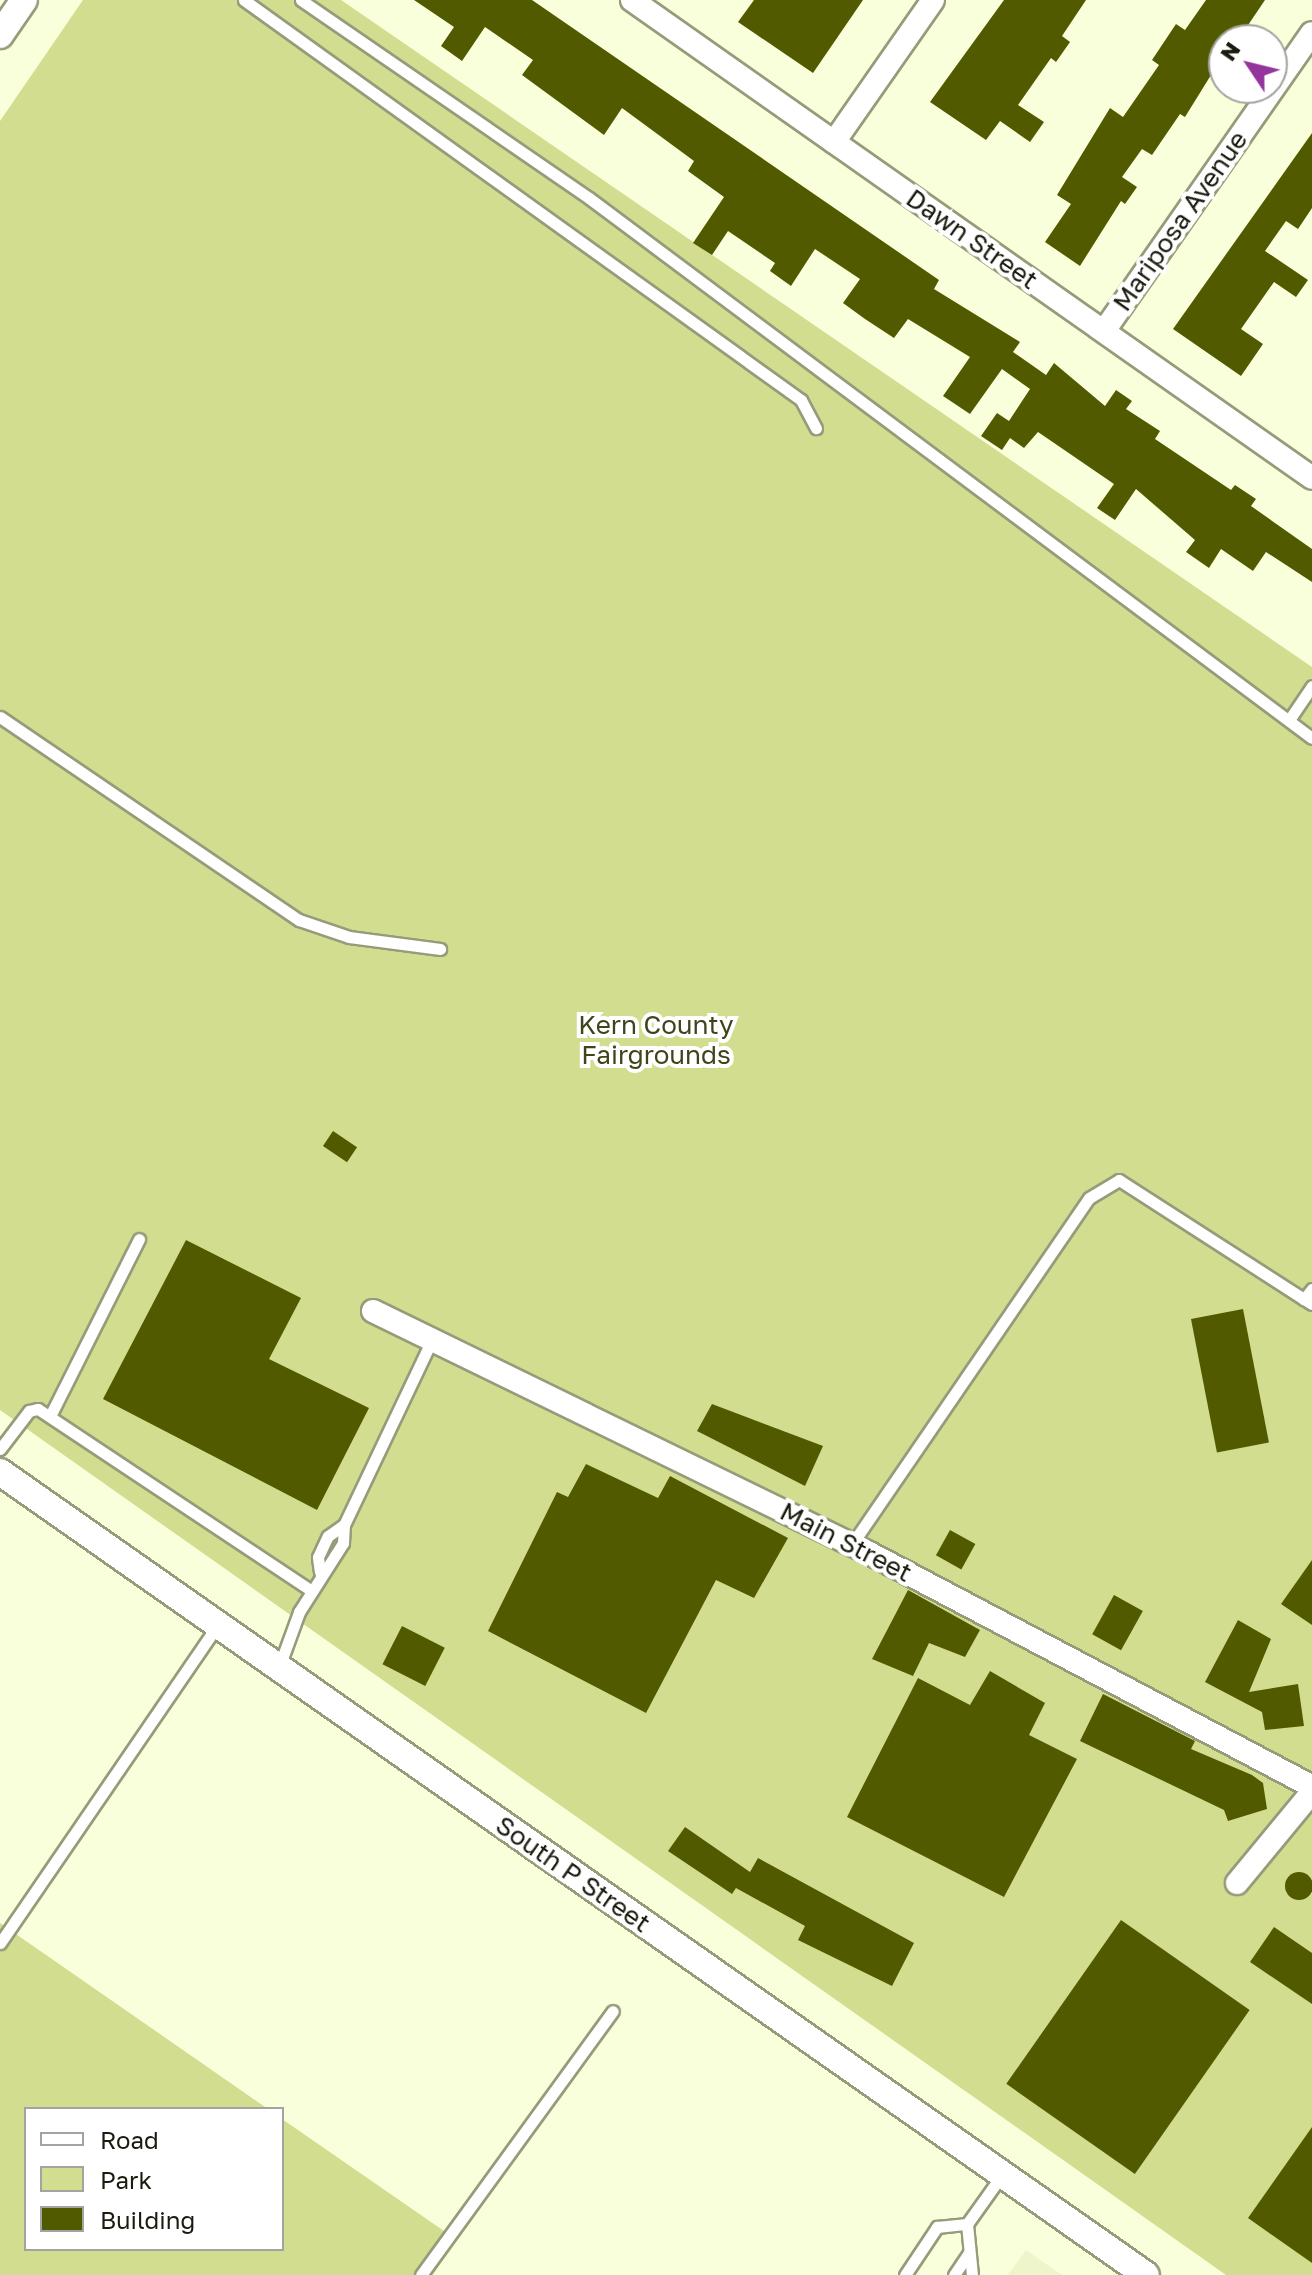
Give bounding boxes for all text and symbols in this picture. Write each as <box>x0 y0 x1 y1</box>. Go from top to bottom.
north arrow <box>1208 24 1288 104</box>
text: N <box>1214 37 1245 66</box>
street label: Mariposa Avenue <box>1106 125 1254 317</box>
street label: Dawn Street <box>900 182 1044 296</box>
park label: Kern County Fairgrounds <box>578 1009 734 1070</box>
street label: Main Street <box>775 1496 917 1588</box>
street label: South P Street <box>490 1809 656 1939</box>
legend <box>24 2107 284 2251</box>
text: Road <box>100 2125 159 2154</box>
text: Park <box>100 2165 152 2194</box>
text: Building <box>100 2205 195 2234</box>

